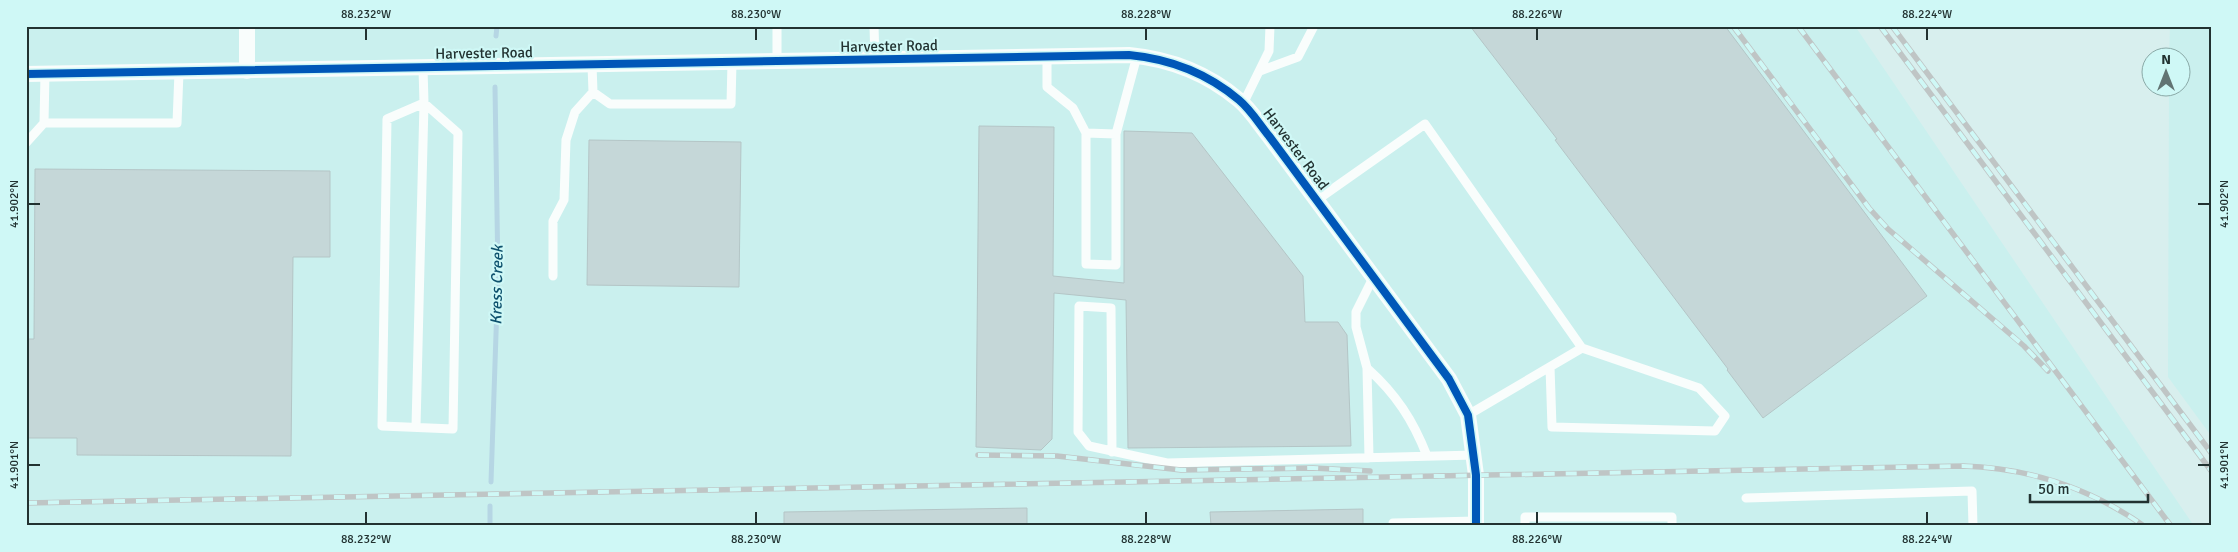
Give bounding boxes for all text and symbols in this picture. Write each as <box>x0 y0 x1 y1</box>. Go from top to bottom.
text: 88.232°W <box>341 7 391 22</box>
text: 88.230°W <box>731 7 781 22</box>
text: 88.228°W <box>1121 7 1171 22</box>
text: 88.226°W <box>1512 7 1562 22</box>
text: 88.224°W <box>1902 7 1952 22</box>
street label: Harvester Road <box>840 36 938 56</box>
street label: Harvester Road <box>435 43 533 63</box>
north arrow <box>2140 48 2190 98</box>
text: N <box>2161 51 2171 68</box>
street label: Harvester Road <box>1259 104 1333 194</box>
text: 41.902°N <box>7 180 22 228</box>
text: 41.902°N <box>2217 180 2232 228</box>
water label: Kress Creek <box>486 243 508 325</box>
text: 41.901°N <box>7 441 22 489</box>
text: 41.901°N <box>2217 441 2232 489</box>
scale bar <box>2030 472 2148 504</box>
text: 50 m <box>2038 480 2069 498</box>
text: 88.232°W <box>341 532 391 547</box>
text: 88.230°W <box>731 532 781 547</box>
text: 88.228°W <box>1121 532 1171 547</box>
text: 88.226°W <box>1512 532 1562 547</box>
text: 88.224°W <box>1902 532 1952 547</box>

